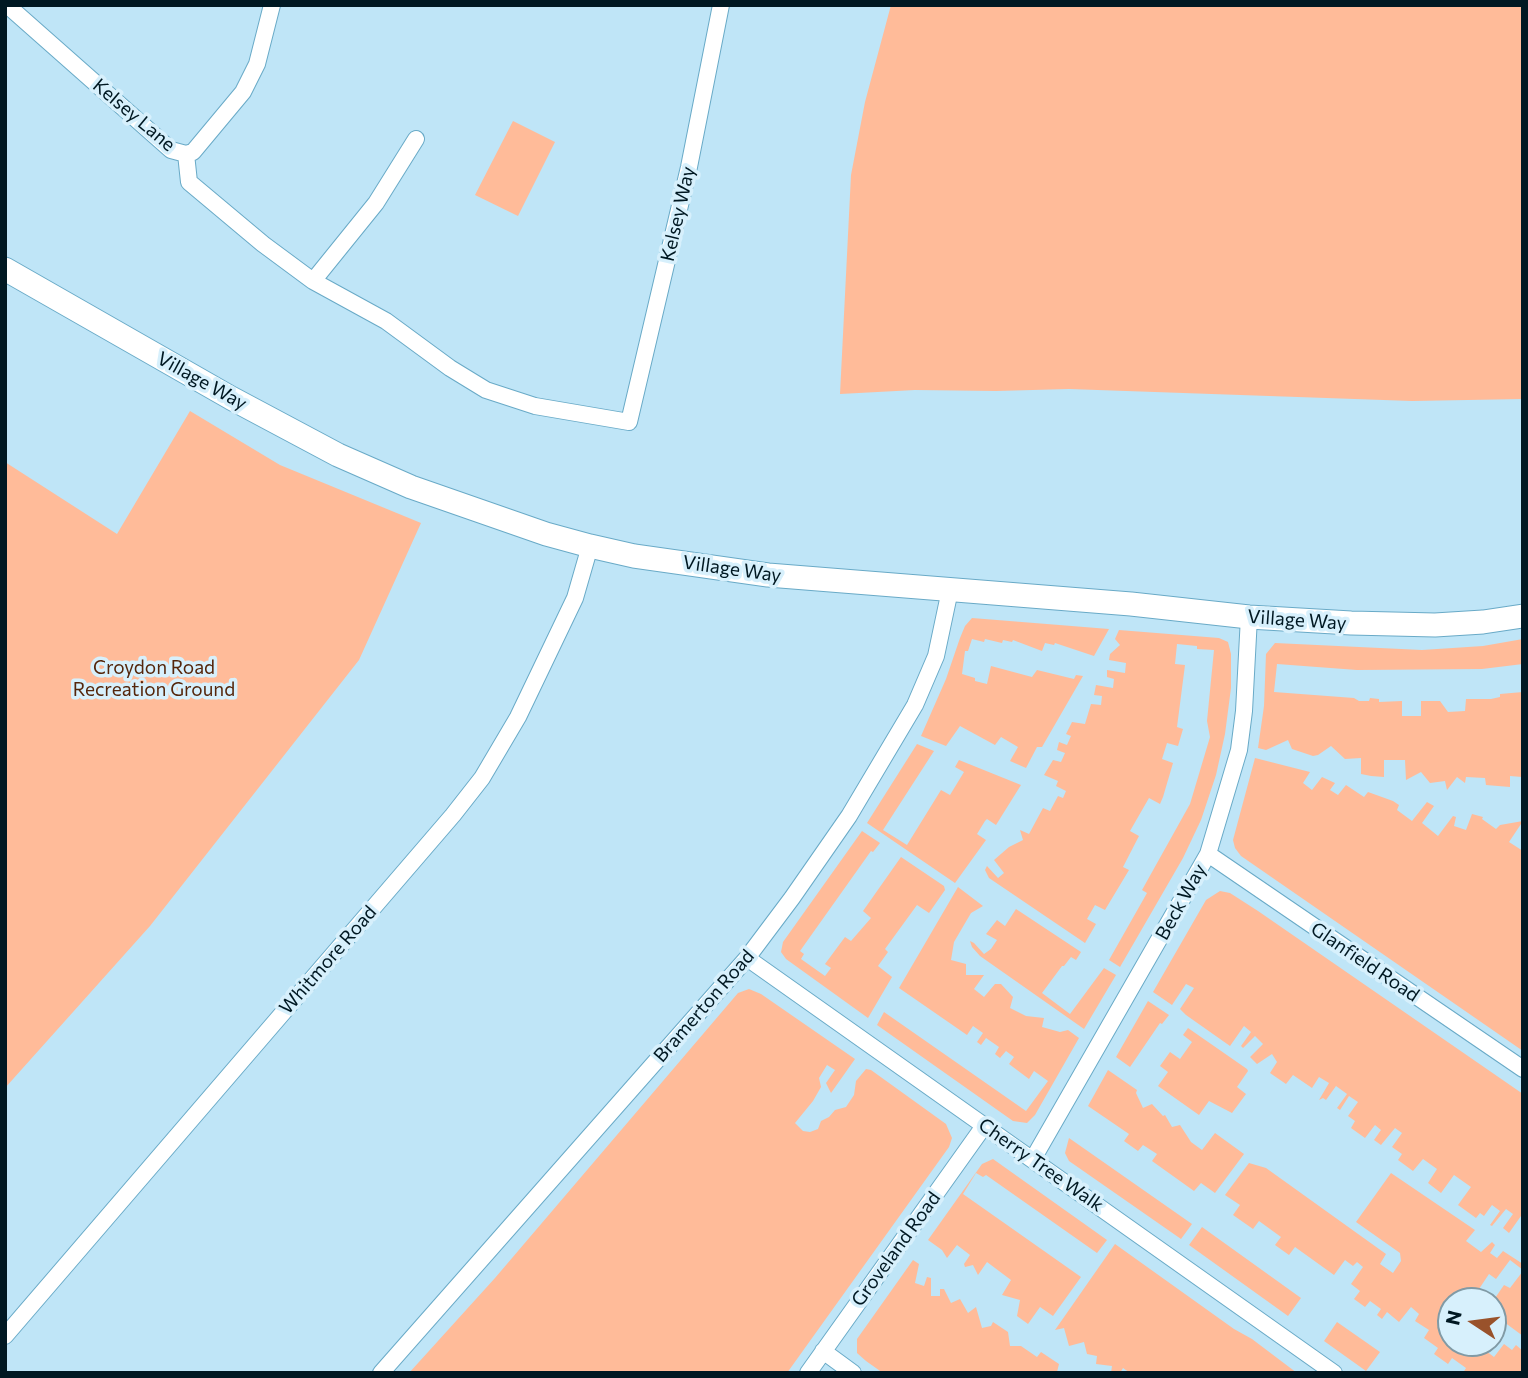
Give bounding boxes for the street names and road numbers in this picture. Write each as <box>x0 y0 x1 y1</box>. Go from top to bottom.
street label: Kelsey Lane <box>88 74 180 156</box>
street label: Kelsey Way <box>656 164 700 264</box>
street label: Village Way <box>153 347 251 415</box>
street label: Village Way <box>681 551 783 587</box>
street label: Village Way <box>1247 605 1347 635</box>
street label: Beck Way <box>1151 860 1211 944</box>
street label: Whitmore Road <box>275 901 381 1019</box>
street label: Glanfield Road <box>1306 917 1424 1007</box>
street label: Bramerton Road <box>649 945 759 1067</box>
street label: Cherry Tree Walk <box>974 1113 1108 1217</box>
street label: Groveland Road <box>847 1187 945 1311</box>

